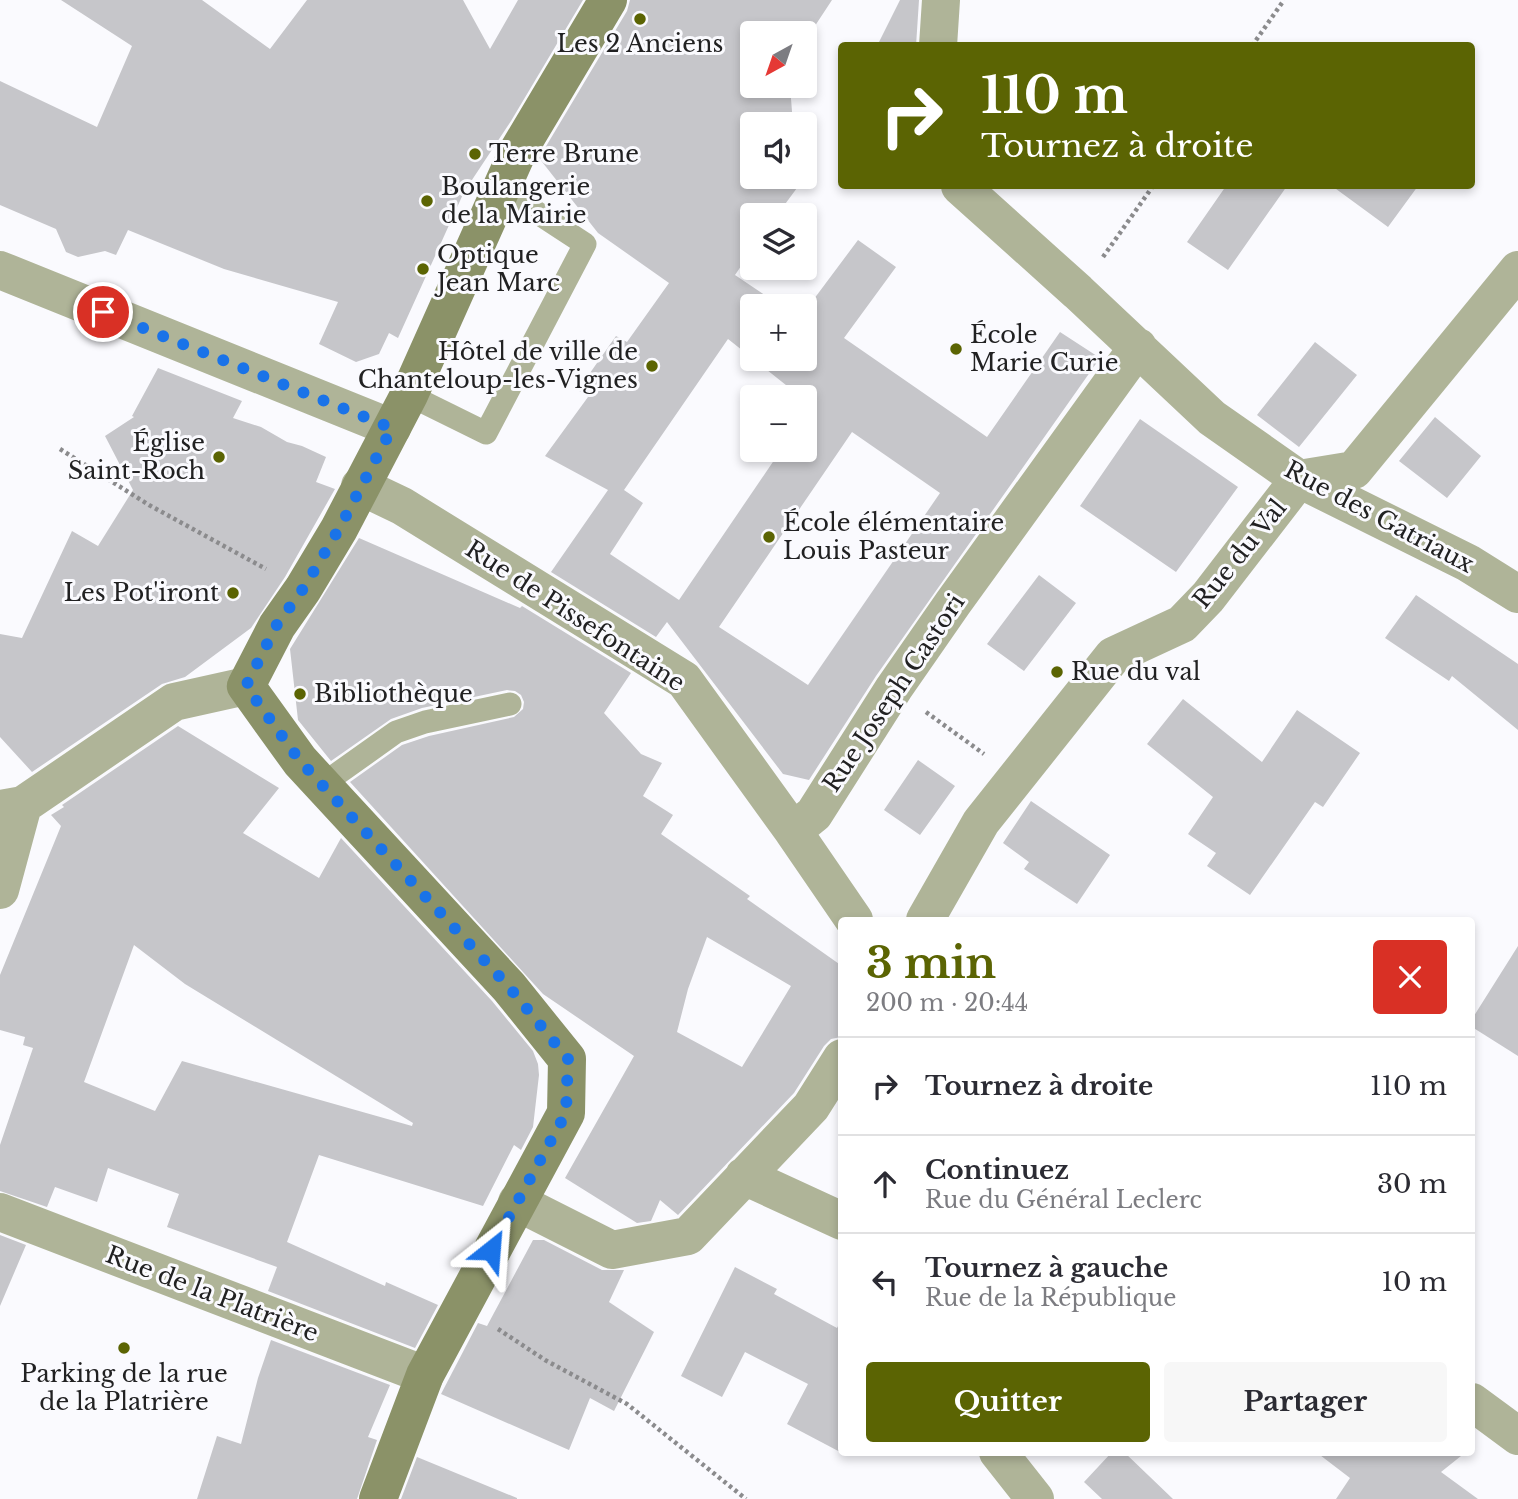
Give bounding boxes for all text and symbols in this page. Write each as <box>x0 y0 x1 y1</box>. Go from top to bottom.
marker: Les 2 Anciens <box>632 11 648 27</box>
north arrow <box>740 21 817 98</box>
map controls <box>740 21 817 462</box>
place label: Les 2 Anciens <box>557 29 724 58</box>
text: 110 m <box>981 65 1128 126</box>
icon: right <box>866 70 957 161</box>
button: sound <box>740 112 817 189</box>
text: Tournez à droite <box>981 126 1254 166</box>
place label: Terre Brune <box>489 139 639 168</box>
marker: Terre Brune <box>467 146 483 162</box>
place label: Boulangerie de la Mairie <box>441 172 590 229</box>
marker: Boulangerie de la Mairie <box>419 193 435 209</box>
button: layers <box>740 203 817 280</box>
place label: Optique Jean Marc <box>434 240 560 297</box>
marker: Optique Jean Marc <box>415 261 431 277</box>
pin <box>73 282 133 342</box>
icon: arrive <box>84 293 122 331</box>
button: + <box>740 294 817 371</box>
place label: École Marie Curie <box>970 320 1118 377</box>
place label: Hôtel de ville de Chanteloup-les-Vignes <box>358 337 638 394</box>
marker: École Marie Curie <box>948 341 964 357</box>
marker: Hôtel de ville de Chanteloup-les-Vignes <box>644 358 660 374</box>
button: − <box>740 385 817 462</box>
place label: Église Saint-Roch <box>68 428 205 485</box>
marker: Église Saint-Roch <box>211 449 227 465</box>
street label: Rue des Gatriaux <box>1280 454 1479 579</box>
street label: Rue du Val <box>1187 493 1292 614</box>
place label: École élémentaire Louis Pasteur <box>783 508 1004 565</box>
marker: École élémentaire Louis Pasteur <box>761 529 777 545</box>
street label: Rue de Pissefontaine <box>460 534 690 697</box>
place label: Les Pot'iront <box>64 578 219 607</box>
marker: Les Pot'iront <box>225 585 241 601</box>
street label: Rue Joseph Castori <box>817 588 971 797</box>
place label: Rue du val <box>1071 657 1201 686</box>
marker: Rue du val <box>1049 664 1065 680</box>
place label: Bibliothèque <box>314 679 473 708</box>
marker: Bibliothèque <box>292 686 308 702</box>
text: 3 min <box>866 937 996 989</box>
button: close <box>1373 940 1447 1014</box>
text: 200 m · 20:44 <box>866 989 1028 1017</box>
icon: right <box>866 1067 904 1105</box>
text: Tournez à droite <box>925 1070 1153 1102</box>
text: 110 m <box>1370 1070 1447 1102</box>
text: Continuez <box>925 1154 1069 1186</box>
icon: ahead <box>866 1165 904 1203</box>
text: 30 m <box>1377 1168 1447 1200</box>
text: Rue du Général Leclerc <box>925 1186 1202 1214</box>
position arrow <box>454 1213 528 1287</box>
street label: Rue de la Platrière <box>102 1240 322 1347</box>
text: Tournez à gauche <box>925 1252 1168 1284</box>
icon: left <box>866 1263 904 1301</box>
text: 10 m <box>1381 1266 1447 1298</box>
text: Rue de la République <box>925 1284 1176 1312</box>
marker: Parking de la rue de la Platrière <box>116 1340 132 1356</box>
place label: Parking de la rue de la Platrière <box>20 1359 228 1416</box>
button: Quitter <box>866 1362 1150 1442</box>
button: Partager <box>1164 1362 1447 1442</box>

